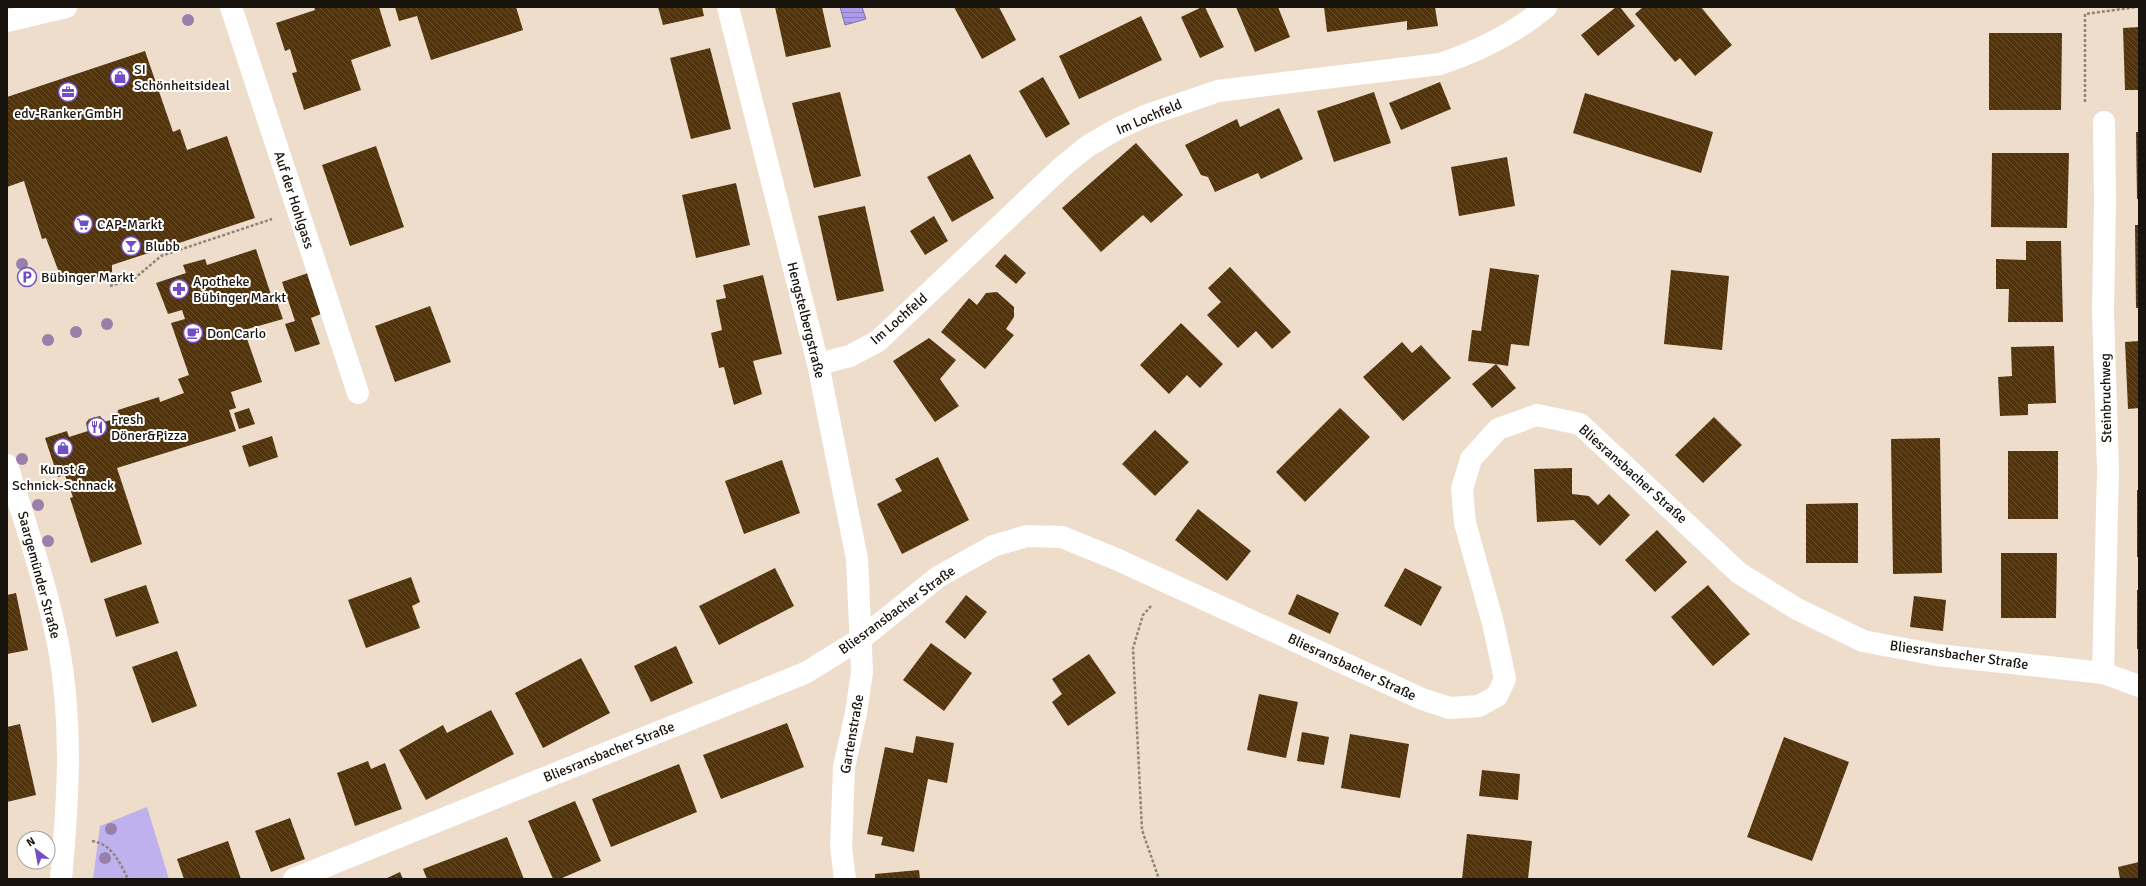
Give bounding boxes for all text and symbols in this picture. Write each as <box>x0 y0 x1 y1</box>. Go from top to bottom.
place label: SI Schönheitsideal <box>134 61 230 94</box>
shop icon: SI Schönheitsideal <box>109 66 131 88</box>
office icon: edv-Ranker GmbH <box>57 81 79 103</box>
street label: Im Lochfeld <box>1114 96 1184 138</box>
place label: edv-Ranker GmbH <box>14 105 122 122</box>
street label: Auf der Hohlgass <box>270 149 318 251</box>
supermarket icon: CAP-Markt <box>72 213 94 235</box>
place label: CAP-Markt <box>97 216 162 233</box>
bar icon: Blubb <box>120 235 142 257</box>
place label: Blubb <box>145 238 180 255</box>
street label: Hengstelbergstraße <box>783 260 829 380</box>
parking icon: Bübinger Markt <box>16 266 38 288</box>
place label: Bübinger Markt <box>41 269 134 286</box>
place label: Apotheke Bübinger Markt <box>193 273 286 306</box>
pharmacy icon: Apotheke Bübinger Markt <box>168 278 190 300</box>
street label: Im Lochfeld <box>867 290 931 348</box>
cafe icon: Don Carlo <box>182 322 204 344</box>
place label: Don Carlo <box>207 325 266 342</box>
street label: Steinbruchweg <box>2097 353 2115 443</box>
place label: Fresh Döner&Pizza <box>111 411 187 444</box>
restaurant icon: Fresh Döner&Pizza <box>86 416 108 438</box>
street label: Bliesransbacher Straße <box>1575 421 1691 527</box>
shop icon: Kunst & Schnick-Schnack <box>52 437 74 459</box>
place label: Kunst & Schnick-Schnack <box>12 461 114 494</box>
street label: Saargemünder Straße <box>14 509 64 641</box>
street label: Bliesransbacher Straße <box>835 562 959 658</box>
street label: Bliesransbacher Straße <box>1285 630 1419 704</box>
street label: Bliesransbacher Straße <box>1889 637 2029 673</box>
street label: Gartenstraße <box>837 693 867 775</box>
street label: Bliesransbacher Straße <box>541 718 677 786</box>
north arrow <box>16 830 56 870</box>
text: N <box>24 834 38 849</box>

